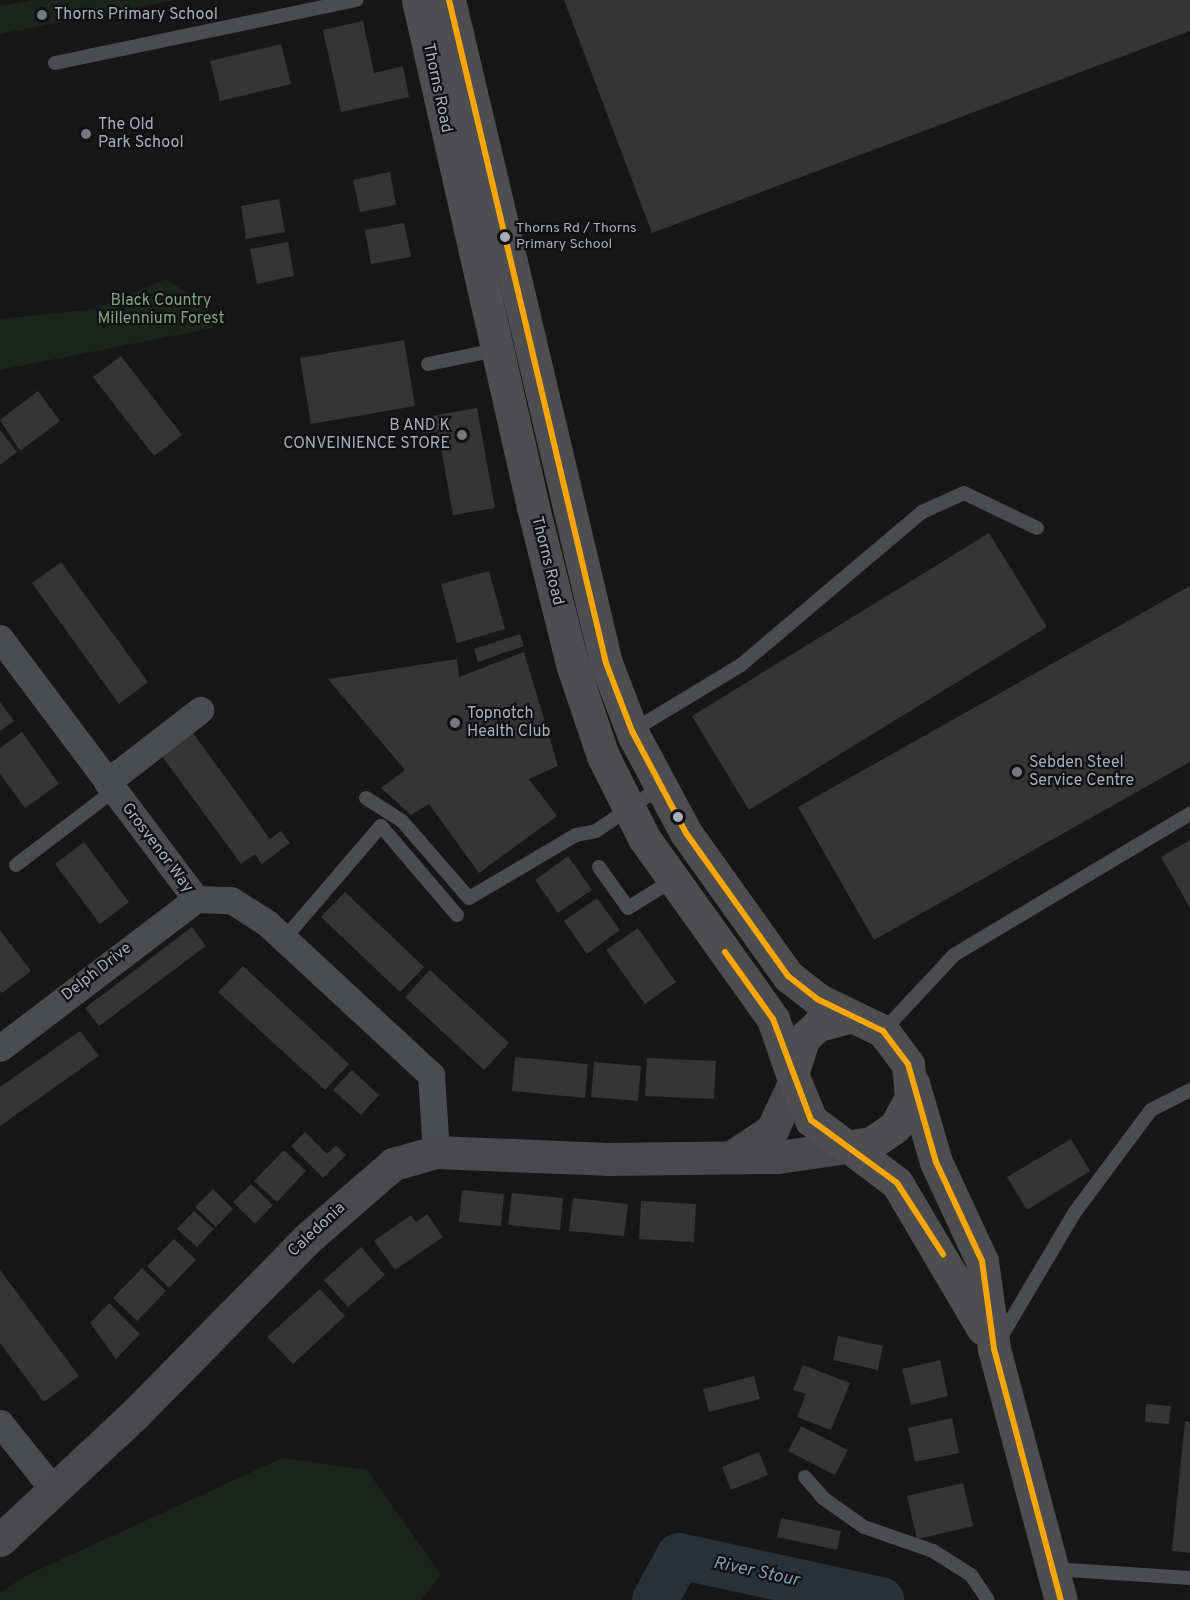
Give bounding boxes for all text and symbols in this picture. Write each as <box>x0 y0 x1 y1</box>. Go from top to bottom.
place label: Thorns Primary School <box>54 5 218 25</box>
marker: Thorns Primary School <box>35 8 49 22</box>
street label: Thorns Road <box>418 42 456 134</box>
place label: The Old Park School <box>98 115 184 153</box>
marker: The Old Park School <box>79 127 93 141</box>
place label: Thorns Rd / Thorns Primary School <box>516 221 637 254</box>
marker: Thorns Rd / Thorns Primary School <box>499 231 511 243</box>
park label: Black Country Millennium Forest <box>97 291 225 329</box>
place label: B AND K CONVEINIENCE STORE <box>283 416 450 454</box>
marker: B AND K CONVEINIENCE STORE <box>455 428 469 442</box>
street label: Thorns Road <box>527 515 567 607</box>
place label: Topnotch Health Club <box>467 704 550 742</box>
marker: Topnotch Health Club <box>448 716 462 730</box>
place label: Sebden Steel Service Centre <box>1029 753 1134 791</box>
marker: Sebden Steel Service Centre <box>1010 765 1024 779</box>
street label: Grosvenor Way <box>117 799 197 897</box>
unlabelled marker <box>672 811 684 823</box>
street label: Delph Drive <box>58 939 136 1005</box>
street label: Caledonia <box>284 1199 350 1261</box>
water label: River Stour <box>711 1553 801 1593</box>

